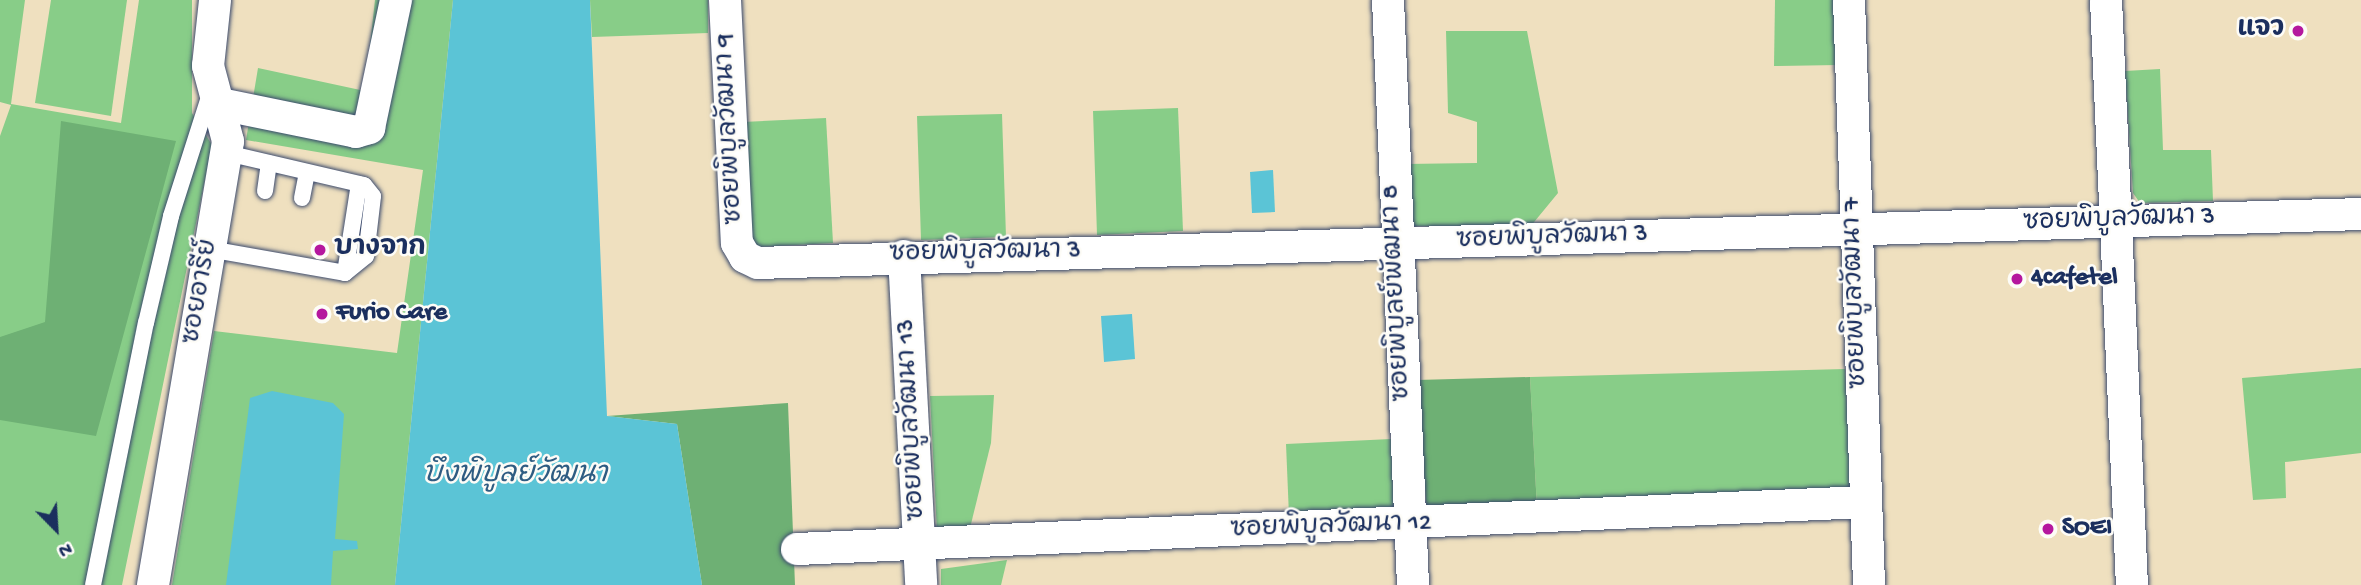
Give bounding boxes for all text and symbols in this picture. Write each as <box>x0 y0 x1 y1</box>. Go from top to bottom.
place label: แจว <box>2238 15 2284 47</box>
marker: แจว <box>2290 23 2306 39</box>
street label: ซอยพิบูลวัฒนา 9 <box>710 33 752 225</box>
street label: ซอยพิบูลย์พัฒนา 8 <box>1377 184 1419 402</box>
street label: ซอยพิบูลวัฒนา 7 <box>1838 197 1876 389</box>
street label: ซอยพิบูลวัฒนา 3 <box>2023 202 2215 240</box>
street label: ซอยพิบูลวัฒนา 3 <box>1456 220 1648 258</box>
place label: บางจาก <box>334 234 426 266</box>
street label: ซอยอารีย์ <box>177 237 227 347</box>
street label: ซอยพิบูลวัฒนา 3 <box>889 237 1081 271</box>
marker: บางจาก <box>312 242 328 258</box>
place label: 4cafetel <box>2031 263 2118 295</box>
marker: 4cafetel <box>2009 271 2025 287</box>
place label: Furio Care <box>336 298 447 330</box>
marker: Furio Care <box>314 306 330 322</box>
street label: ซอยพิบูลวัฒนา 13 <box>892 318 934 522</box>
water label: บึงพิบูลย์วัฒนา <box>423 459 607 493</box>
north arrow <box>21 494 91 564</box>
street label: ซอยพิบูลวัฒนา 12 <box>1230 509 1432 547</box>
place label: SOEI <box>2062 513 2112 545</box>
marker: SOEI <box>2040 521 2056 537</box>
text: N <box>54 536 75 562</box>

